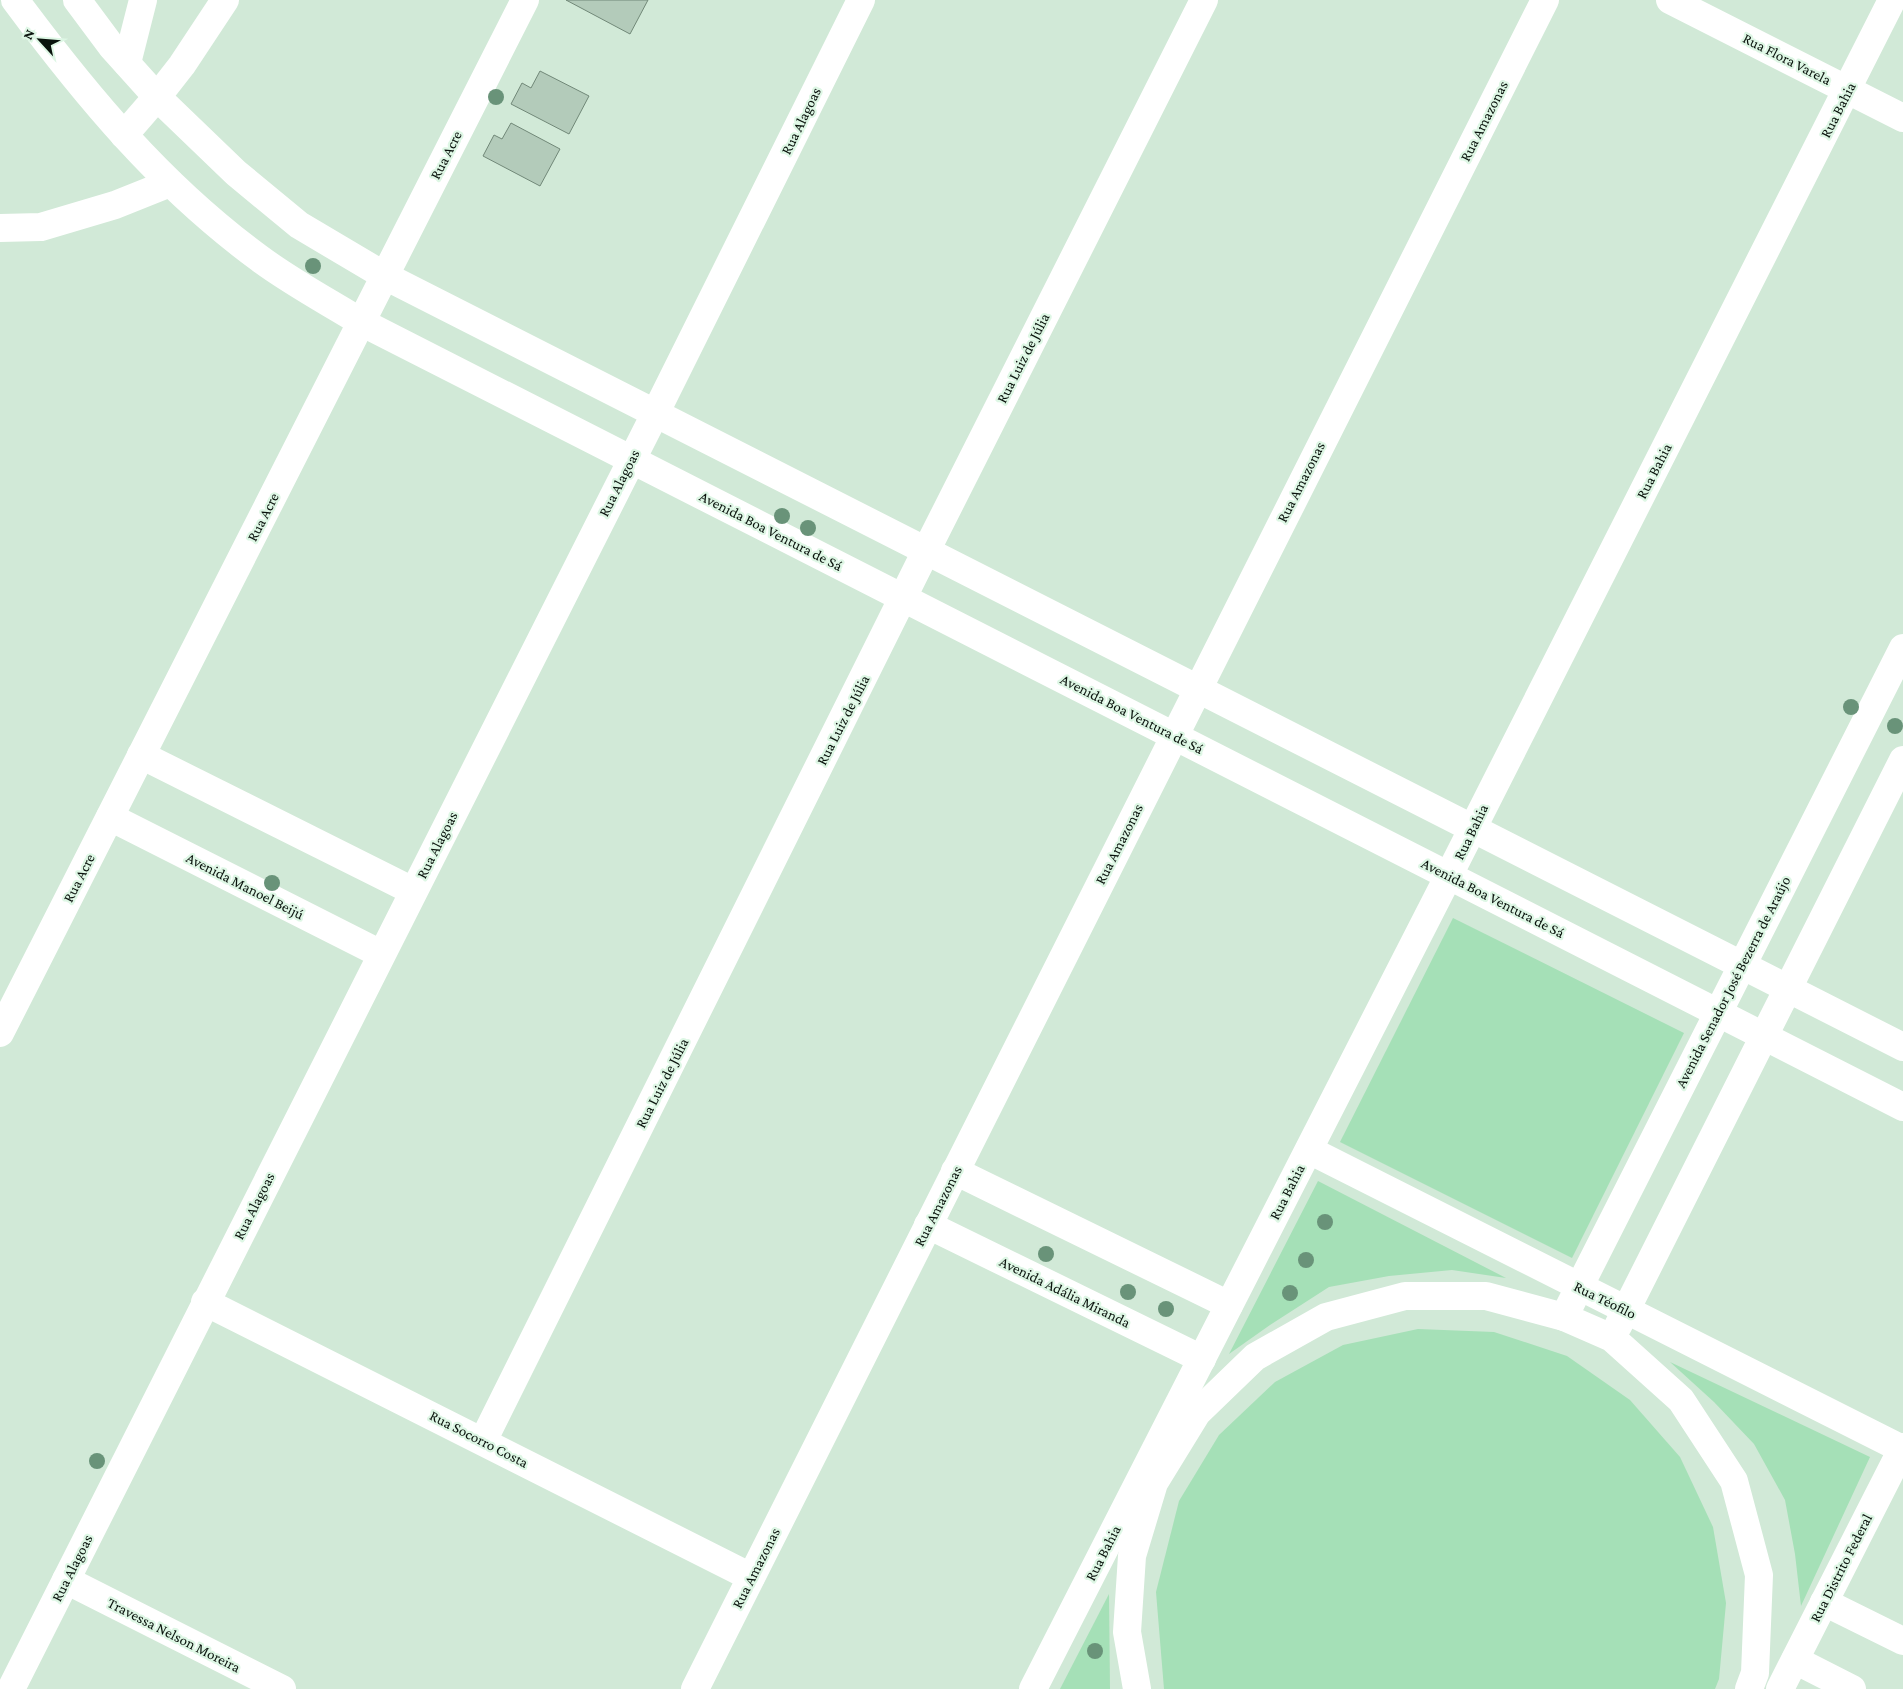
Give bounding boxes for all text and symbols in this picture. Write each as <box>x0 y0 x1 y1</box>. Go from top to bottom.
north arrow <box>15 15 65 65</box>
text: N <box>19 26 38 42</box>
street label: Rua Flora Varela <box>1740 30 1834 88</box>
street label: Rua Amazonas <box>1457 78 1511 164</box>
street label: Rua Bahia <box>1817 80 1859 140</box>
street label: Rua Alagoas <box>778 85 825 158</box>
street label: Rua Acre <box>427 128 465 182</box>
street label: Rua Luiz de Júlia <box>993 310 1053 406</box>
street label: Rua Amazonas <box>1274 439 1328 525</box>
street label: Rua Bahia <box>1633 441 1675 501</box>
street label: Rua Alagoas <box>595 447 644 519</box>
street label: Avenida Boa Ventura de Sá <box>697 488 845 574</box>
street label: Rua Acre <box>244 490 282 544</box>
street label: Avenida Boa Ventura de Sá <box>1058 671 1206 757</box>
street label: Rua Luiz de Júlia <box>813 672 873 768</box>
street label: Rua Amazonas <box>1092 801 1146 887</box>
street label: Rua Bahia <box>1451 802 1491 862</box>
street label: Rua Alagoas <box>413 809 462 881</box>
street label: Avenida Manoel Beijú <box>183 849 307 924</box>
street label: Rua Acre <box>60 851 98 905</box>
street label: Avenida Boa Ventura de Sá <box>1419 855 1567 941</box>
street label: Avenida Senador José Bezerra de Araújo <box>1672 874 1794 1091</box>
street label: Rua Luiz de Júlia <box>632 1035 692 1131</box>
street label: Rua Bahia <box>1266 1162 1308 1222</box>
street label: Rua Amazonas <box>911 1163 965 1249</box>
street label: Rua Alagoas <box>230 1170 279 1242</box>
street label: Avenida Adália Miranda <box>997 1253 1133 1331</box>
street label: Rua Téofilo <box>1571 1278 1639 1322</box>
street label: Rua Socorro Costa <box>427 1407 531 1471</box>
street label: Rua Distrito Federal <box>1807 1511 1875 1625</box>
street label: Rua Bahia <box>1082 1523 1124 1583</box>
street label: Rua Amazonas <box>729 1525 783 1611</box>
street label: Rua Alagoas <box>48 1532 97 1604</box>
street label: Travessa Nelson Moreira <box>105 1595 243 1675</box>

